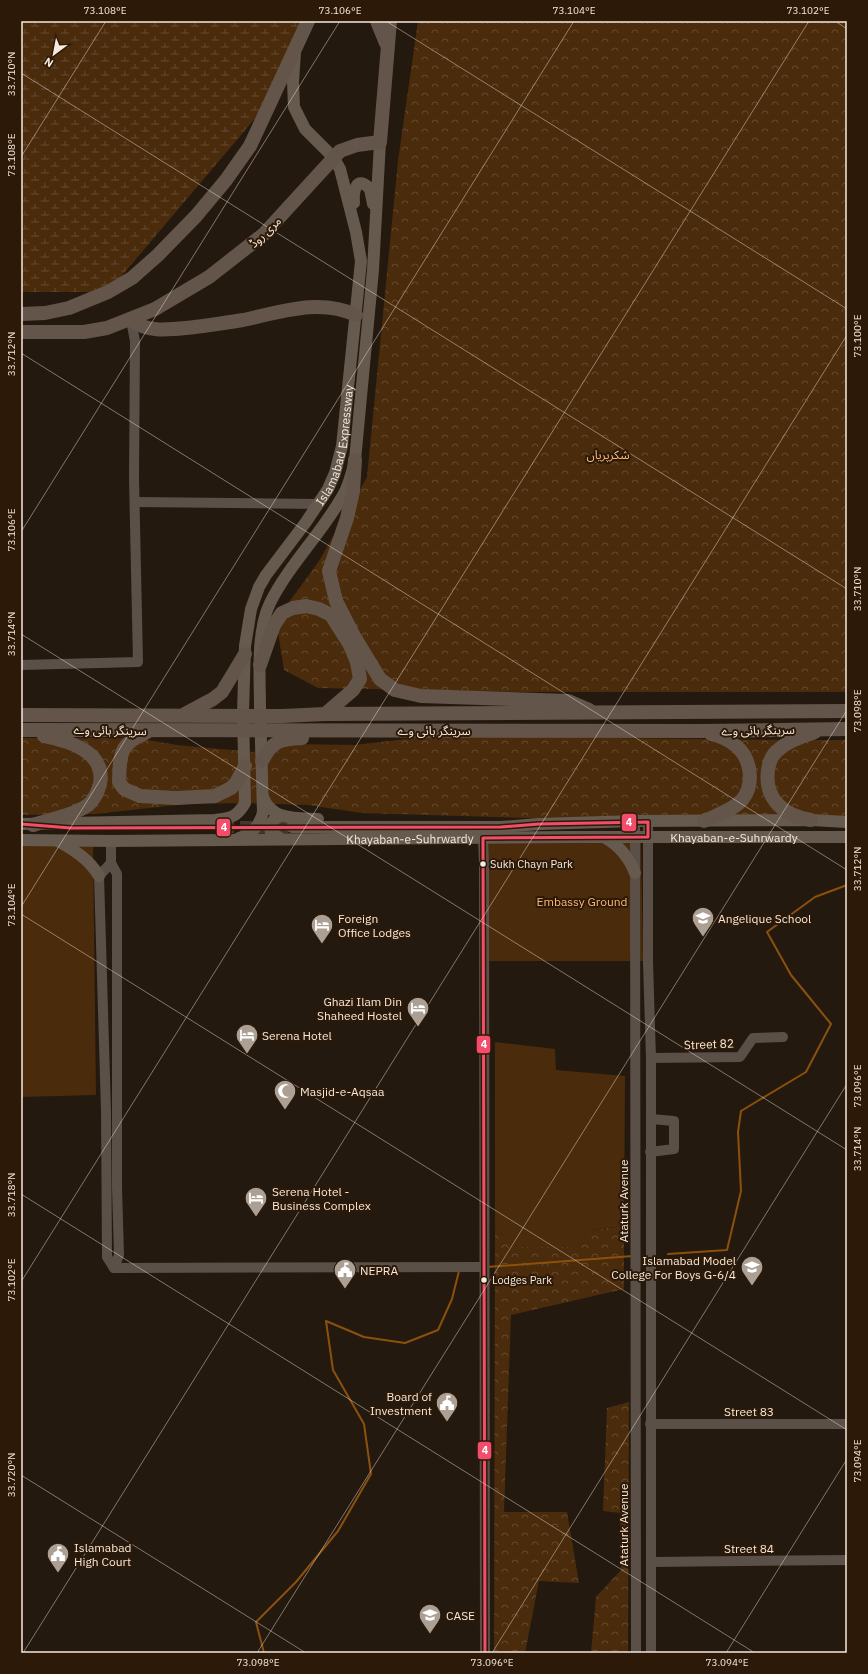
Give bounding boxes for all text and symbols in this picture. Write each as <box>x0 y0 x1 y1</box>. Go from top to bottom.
text: 73.108°E <box>83 4 127 17</box>
text: 73.106°E <box>318 4 362 17</box>
text: 73.104°E <box>552 4 596 17</box>
text: 73.102°E <box>786 4 830 17</box>
north arrow <box>34 34 74 74</box>
text: 33.710°N <box>5 52 18 96</box>
text: N <box>42 54 56 71</box>
text: 73.108°E <box>5 133 18 177</box>
street label: مری روڈ <box>246 213 284 251</box>
text: 73.100°E <box>851 314 864 358</box>
text: 33.712°N <box>5 332 18 376</box>
street label: Islamabad Expressway <box>312 384 356 508</box>
park label: شکرپریاں <box>586 447 630 463</box>
text: 73.106°E <box>5 508 18 552</box>
text: 33.710°N <box>851 567 864 611</box>
text: 33.714°N <box>5 612 18 656</box>
text: 73.098°E <box>851 689 864 733</box>
street label: سرینگر ہائی وے <box>73 722 147 738</box>
street label: سرینگر ہائی وے <box>721 722 795 738</box>
street label: سرینگر ہائی وے <box>397 723 471 738</box>
line badge: 4 <box>621 813 637 832</box>
text: 4 <box>626 815 633 829</box>
line badge: 4 <box>216 818 231 837</box>
text: 4 <box>221 820 228 834</box>
street label: Khayaban-e-Suhrwardy <box>346 830 474 846</box>
street label: Khayaban-e-Suhrwardy <box>670 830 798 845</box>
text: 33.712°N <box>851 847 864 891</box>
place label: Sukh Chayn Park <box>490 857 573 871</box>
marker: Sukh Chayn Park <box>478 859 488 869</box>
text: 73.104°E <box>5 883 18 927</box>
park label: Embassy Ground <box>536 894 628 909</box>
school or university icon: Angelique School <box>690 905 716 938</box>
place label: Foreign Office Lodges <box>338 911 411 940</box>
place label: Angelique School <box>718 911 811 926</box>
hotel icon: Foreign Office Lodges <box>309 912 335 945</box>
place label: Ghazi Ilam Din Shaheed Hostel <box>317 994 402 1023</box>
hotel icon: Ghazi Ilam Din Shaheed Hostel <box>405 995 431 1028</box>
hotel icon: Serena Hotel <box>234 1022 260 1055</box>
place label: Serena Hotel <box>262 1028 332 1043</box>
line badge: 4 <box>476 1035 491 1054</box>
street label: Street 82 <box>684 1036 734 1052</box>
text: 4 <box>481 1037 488 1051</box>
text: 73.096°E <box>851 1064 864 1108</box>
mosque icon: Masjid-e-Aqsaa <box>272 1078 298 1111</box>
place label: Masjid-e-Aqsaa <box>300 1084 385 1099</box>
text: 33.714°N <box>851 1127 864 1171</box>
street label: Ataturk Avenue <box>616 1159 631 1242</box>
text: 33.718°N <box>5 1173 18 1217</box>
place label: Serena Hotel - Business Complex <box>272 1184 371 1213</box>
hotel icon: Serena Hotel - Business Complex <box>243 1185 269 1218</box>
place label: Islamabad Model College For Boys G-6/4 <box>611 1253 736 1282</box>
school or university icon: Islamabad Model College For Boys G-6/4 <box>739 1254 765 1287</box>
public building icon: NEPRA <box>332 1257 358 1290</box>
text: 73.102°E <box>5 1258 18 1302</box>
place label: NEPRA <box>360 1263 398 1278</box>
place label: Lodges Park <box>492 1273 552 1287</box>
marker: Lodges Park <box>479 1275 489 1285</box>
place label: Board of Investment <box>370 1389 432 1418</box>
public building icon: Board of Investment <box>434 1390 460 1423</box>
street label: Street 83 <box>724 1404 774 1419</box>
text: 73.094°E <box>851 1439 864 1483</box>
line badge: 4 <box>477 1441 492 1460</box>
text: 4 <box>482 1443 489 1457</box>
text: 33.720°N <box>5 1453 18 1497</box>
street label: Ataturk Avenue <box>616 1483 631 1566</box>
place label: Islamabad High Court <box>74 1540 132 1569</box>
public building icon: Islamabad High Court <box>45 1541 71 1574</box>
street label: Street 84 <box>724 1541 774 1556</box>
school or university icon: CASE <box>417 1602 443 1635</box>
place label: CASE <box>446 1608 475 1623</box>
text: 73.098°E <box>236 1656 280 1669</box>
text: 73.096°E <box>470 1656 514 1669</box>
text: 73.094°E <box>705 1656 749 1669</box>

